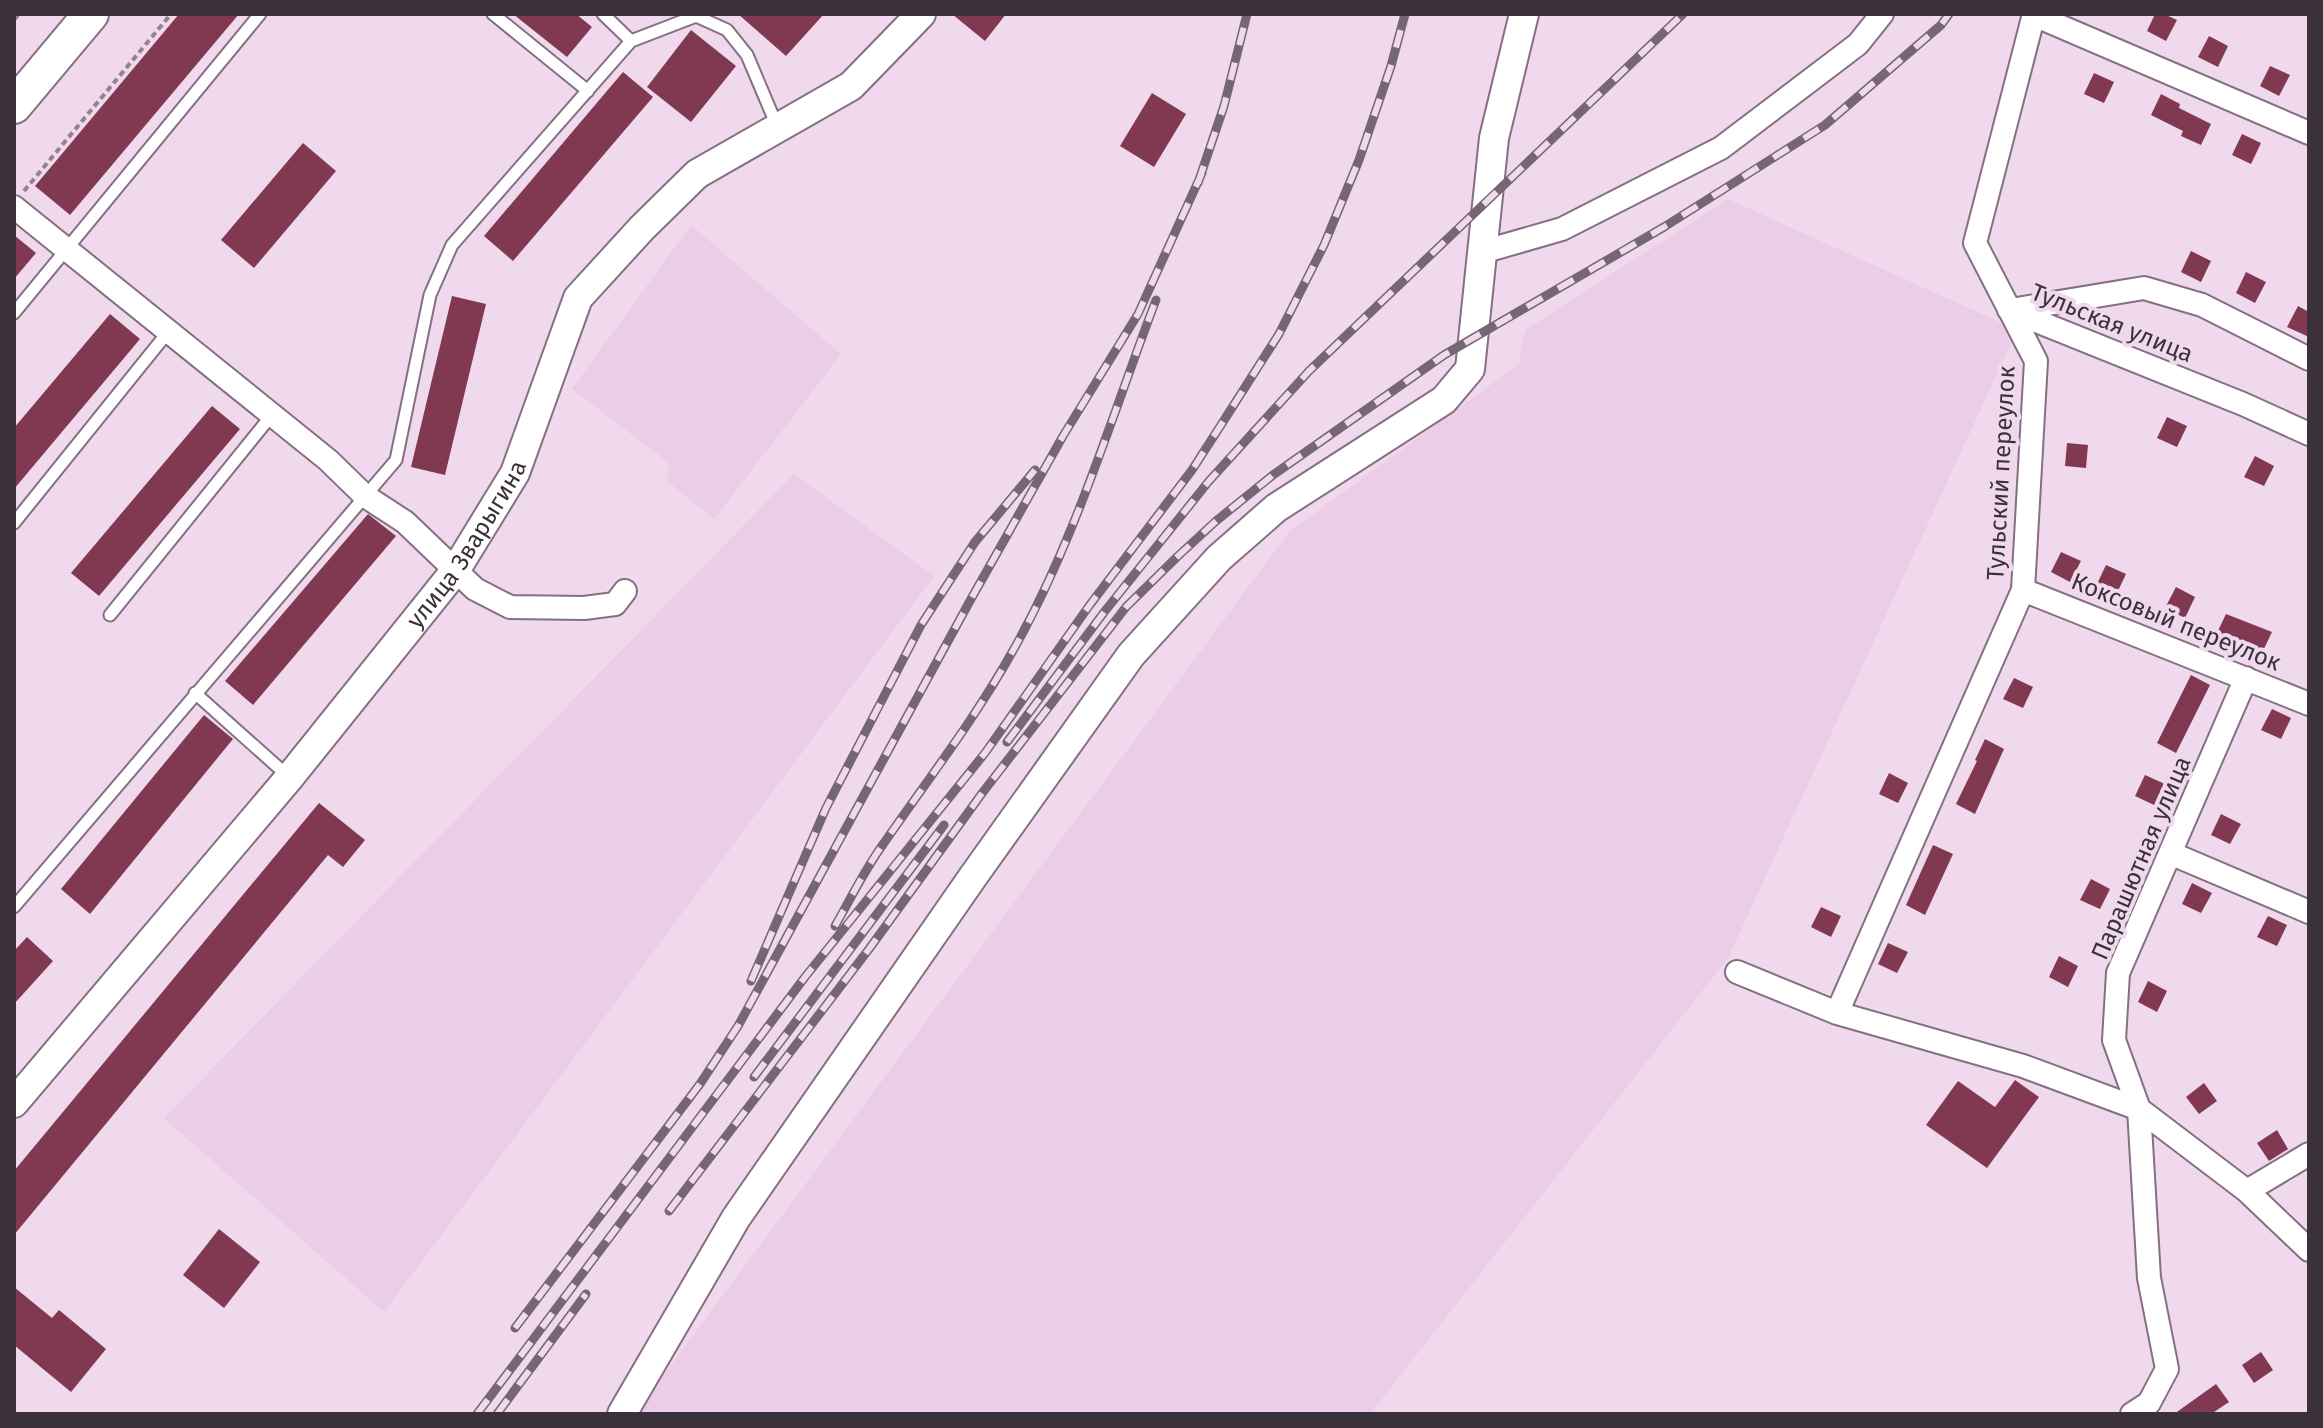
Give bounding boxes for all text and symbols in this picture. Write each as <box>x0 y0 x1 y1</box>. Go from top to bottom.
street label: Тульская улица <box>2027 278 2197 368</box>
street label: Тульский переулок <box>1981 365 2021 581</box>
street label: улица Зварыгина <box>401 457 532 634</box>
street label: Коксовый переулок <box>2067 567 2285 677</box>
street label: Парашютная улица <box>2085 752 2197 964</box>

